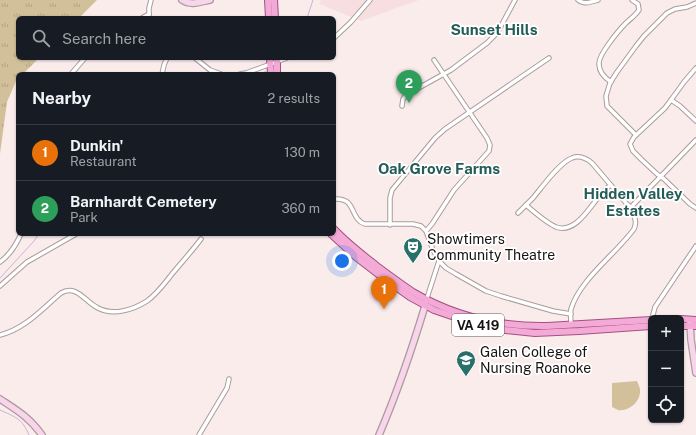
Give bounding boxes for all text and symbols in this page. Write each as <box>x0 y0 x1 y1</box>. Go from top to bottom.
search box <box>16 16 336 60</box>
district label: Sunset Hills <box>450 21 538 38</box>
icon: search <box>30 27 52 49</box>
text: Search here <box>62 30 146 47</box>
pin: 2 <box>396 70 422 103</box>
text: Nearby <box>32 88 91 108</box>
text: 2 results <box>268 91 320 106</box>
text: Dunkin' <box>70 137 123 154</box>
text: 1 <box>42 145 48 160</box>
text: 130 m <box>284 145 320 160</box>
text: Restaurant <box>70 154 136 169</box>
district label: Oak Grove Farms <box>378 160 500 177</box>
district label: Hidden Valley Estates <box>584 185 683 219</box>
text: Barnhardt Cemetery <box>70 193 217 210</box>
text: 2 <box>41 201 49 216</box>
text: 360 m <box>282 201 320 216</box>
text: Park <box>70 210 98 225</box>
place label: Showtimers Community Theatre <box>427 231 555 263</box>
theatre icon: Showtimers Community Theatre <box>402 236 424 264</box>
your location <box>332 251 352 271</box>
pin: 1 <box>371 276 397 309</box>
road number: VA 419 <box>452 314 504 336</box>
map controls <box>648 315 684 423</box>
button: + <box>648 315 684 351</box>
place label: Galen College of Nursing Roanoke <box>480 344 591 376</box>
school or university icon: Galen College of Nursing Roanoke <box>455 349 477 377</box>
button: − <box>648 351 684 387</box>
button: locate <box>648 387 684 423</box>

